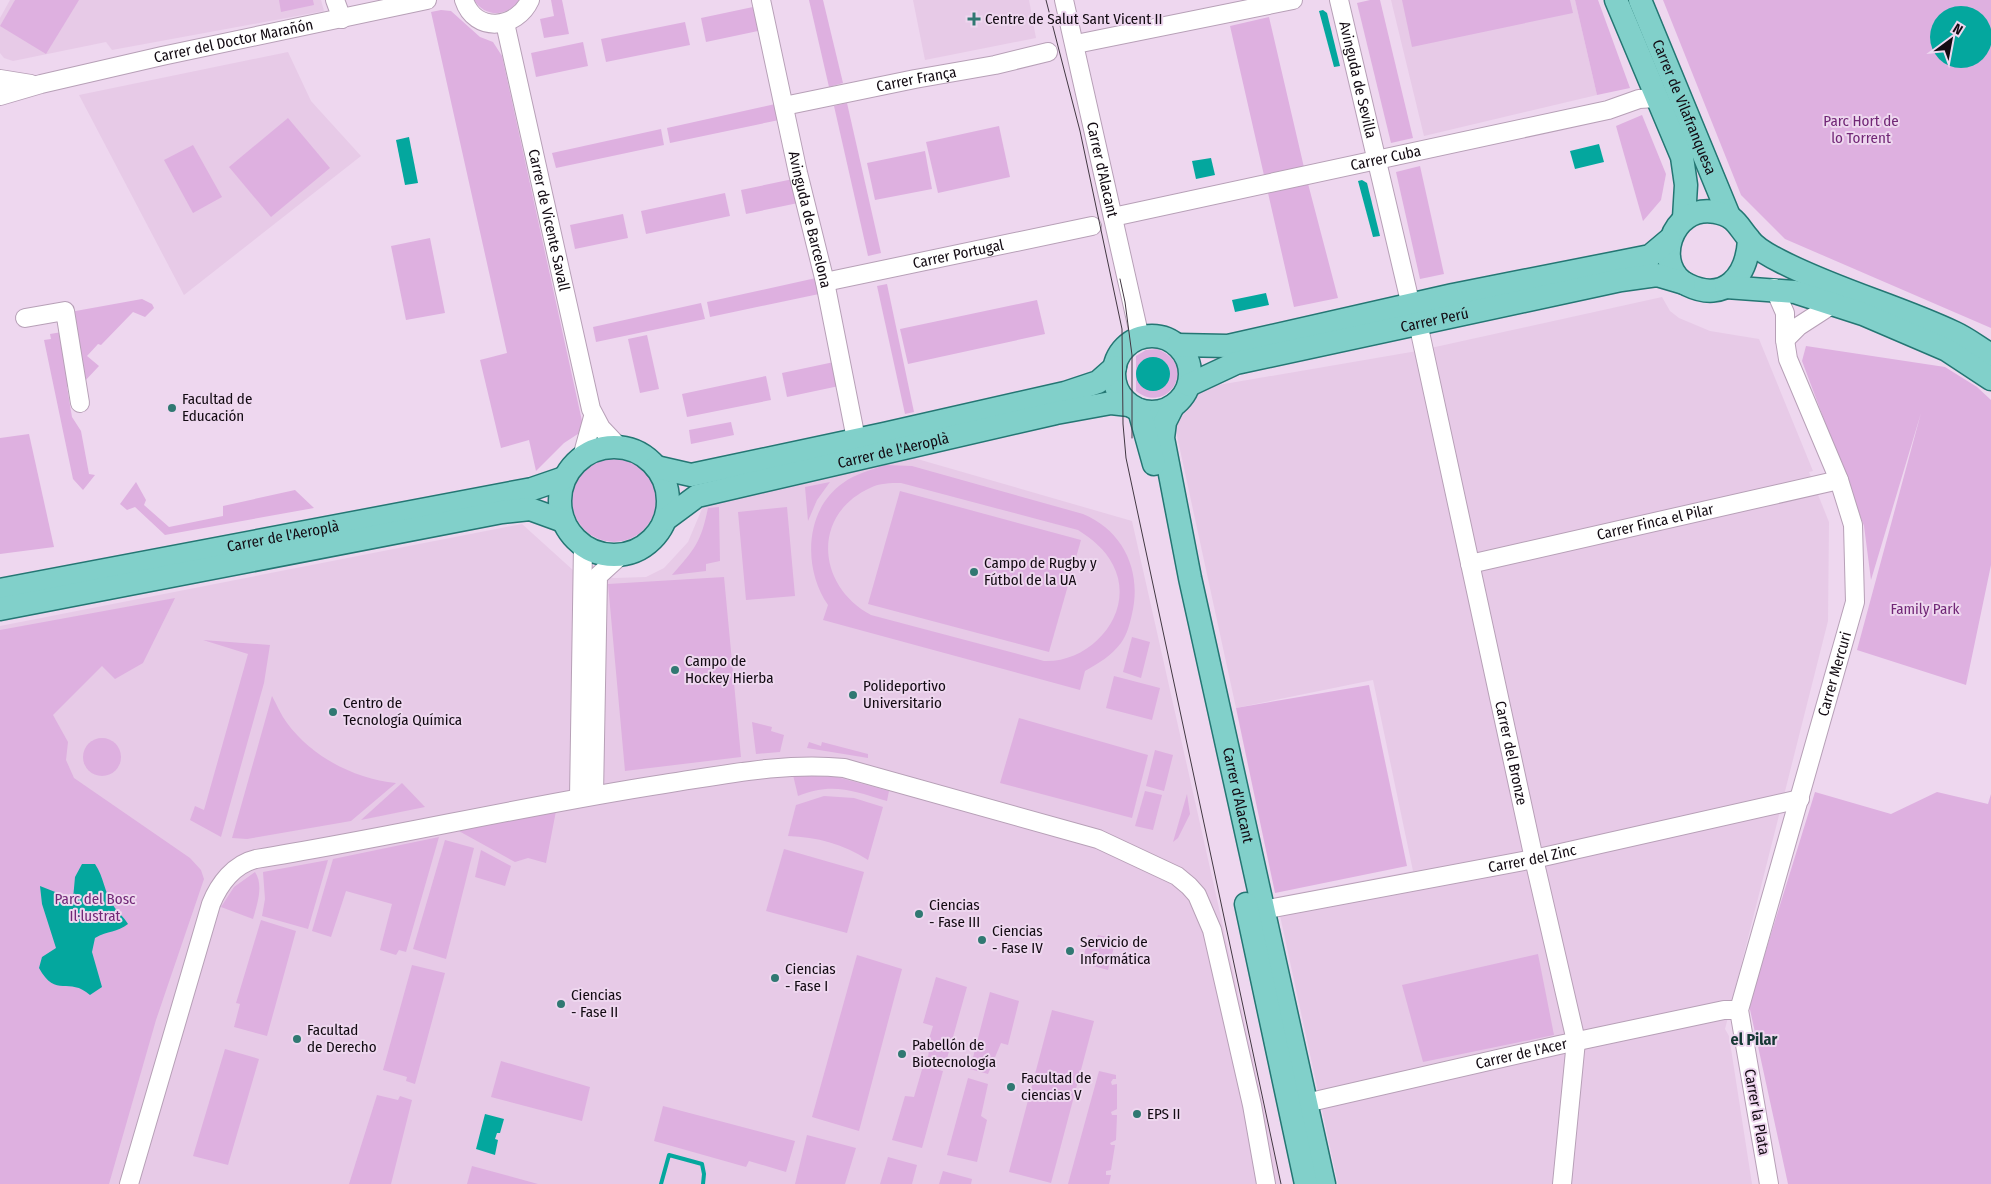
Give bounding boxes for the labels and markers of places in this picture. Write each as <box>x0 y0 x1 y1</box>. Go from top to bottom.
place label: Centre de Salut Sant Vicent II <box>985 10 1162 28</box>
marker: Centre de Salut Sant Vicent II <box>967 12 981 26</box>
place label: Facultad de Educación <box>182 390 252 425</box>
marker: Facultad de Educación <box>166 402 178 414</box>
place label: Campo de Rugby y Fútbol de la UA <box>984 554 1097 589</box>
marker: Campo de Rugby y Fútbol de la UA <box>968 566 980 578</box>
place label: Campo de Hockey Hierba <box>685 652 774 687</box>
marker: Campo de Hockey Hierba <box>669 664 681 676</box>
place label: Polideportivo Universitario <box>863 677 946 712</box>
marker: Polideportivo Universitario <box>847 689 859 701</box>
place label: Centro de Tecnología Química <box>343 694 462 729</box>
marker: Centro de Tecnología Química <box>327 706 339 718</box>
place label: Ciencias - Fase III <box>929 896 980 931</box>
marker: Ciencias - Fase III <box>913 908 925 920</box>
place label: Ciencias - Fase IV <box>992 922 1043 957</box>
place label: Servicio de Informática <box>1080 933 1151 968</box>
marker: Ciencias - Fase IV <box>976 934 988 946</box>
marker: Servicio de Informática <box>1064 945 1076 957</box>
place label: Ciencias - Fase I <box>785 960 836 995</box>
marker: Ciencias - Fase I <box>769 972 781 984</box>
place label: Ciencias - Fase II <box>571 986 622 1021</box>
marker: Ciencias - Fase II <box>555 998 567 1010</box>
place label: Facultad de Derecho <box>307 1021 377 1056</box>
marker: Facultad de Derecho <box>291 1033 303 1045</box>
place label: Pabellón de Biotecnología <box>912 1036 996 1071</box>
marker: Pabellón de Biotecnología <box>896 1048 908 1060</box>
place label: Facultad de ciencias V <box>1021 1069 1091 1104</box>
marker: Facultad de ciencias V <box>1005 1081 1017 1093</box>
place label: EPS II <box>1147 1105 1180 1123</box>
marker: EPS II <box>1131 1108 1143 1120</box>

